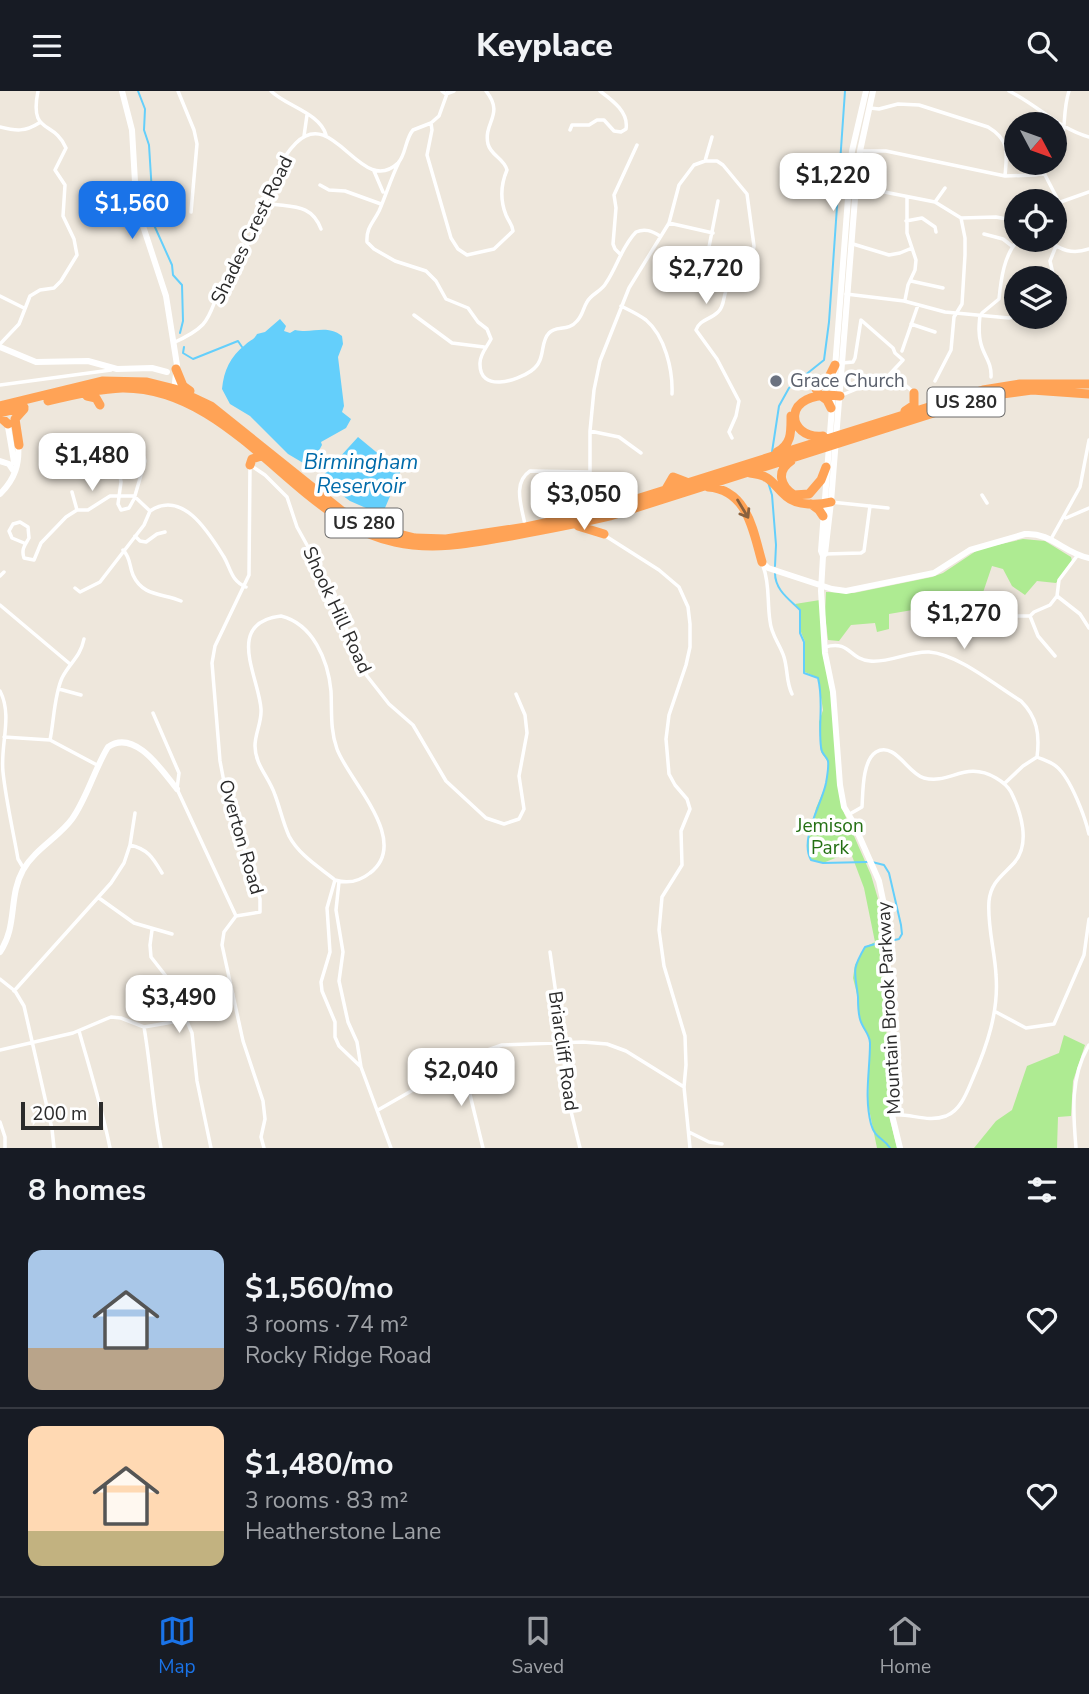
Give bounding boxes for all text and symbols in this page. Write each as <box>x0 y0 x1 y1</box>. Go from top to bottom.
text: Keyplace <box>476 24 613 67</box>
icon: menu <box>28 27 66 65</box>
icon: search <box>1023 27 1061 65</box>
north arrow <box>1004 112 1068 175</box>
map controls <box>1004 112 1067 329</box>
street label: Shades Crest Road <box>205 151 299 309</box>
pin: $1,220 <box>776 153 890 213</box>
text: $1,220 <box>796 160 870 191</box>
pin: $1,560 <box>75 181 189 241</box>
text: $1,560 <box>95 188 169 219</box>
button: locate <box>1004 189 1067 252</box>
pin: $2,720 <box>649 247 763 306</box>
text: $2,720 <box>669 253 743 284</box>
button: layers <box>1004 266 1067 329</box>
place label: Grace Church <box>790 368 905 394</box>
marker: Grace Church <box>768 373 784 389</box>
road number: US 280 <box>928 387 1004 417</box>
pin: $1,480 <box>35 433 149 493</box>
text: $1,480 <box>55 440 129 471</box>
water label: Birmingham Reservoir <box>304 448 418 500</box>
pin: $3,050 <box>527 473 641 532</box>
text: $3,050 <box>547 479 621 510</box>
one-way arrow <box>736 499 751 518</box>
road number: US 280 <box>326 509 402 537</box>
street label: Shook Hill Road <box>296 542 378 678</box>
pin: $1,270 <box>907 591 1021 651</box>
text: $1,270 <box>927 598 1001 629</box>
street label: Overton Road <box>212 776 270 898</box>
park label: Jemison Park <box>795 813 864 861</box>
street label: Mountain Brook Parkway <box>870 901 908 1115</box>
pin: $3,490 <box>122 975 236 1035</box>
text: $3,490 <box>142 982 216 1013</box>
street label: Briarcliff Road <box>542 989 584 1113</box>
pin: $2,040 <box>404 1049 518 1108</box>
text: $2,040 <box>424 1055 498 1086</box>
scale bar <box>21 1099 103 1131</box>
text: 200 m <box>32 1101 87 1127</box>
text: 8 homes <box>28 1170 146 1211</box>
icon: filters <box>1023 1171 1061 1209</box>
text: $1,560/mo <box>245 1268 394 1309</box>
icon: home <box>84 1278 168 1362</box>
icon: heart <box>1023 1301 1061 1339</box>
text: 3 rooms · 74 m² <box>245 1309 408 1340</box>
text: Rocky Ridge Road <box>245 1340 432 1371</box>
text: $1,480/mo <box>245 1444 394 1485</box>
icon: home <box>84 1454 168 1538</box>
icon: heart <box>1023 1477 1061 1515</box>
text: 3 rooms · 83 m² <box>245 1485 408 1516</box>
text: Heatherstone Lane <box>245 1516 441 1547</box>
tab: Map <box>158 1612 196 1680</box>
tab: Saved <box>512 1612 564 1680</box>
tab: Home <box>880 1612 931 1680</box>

